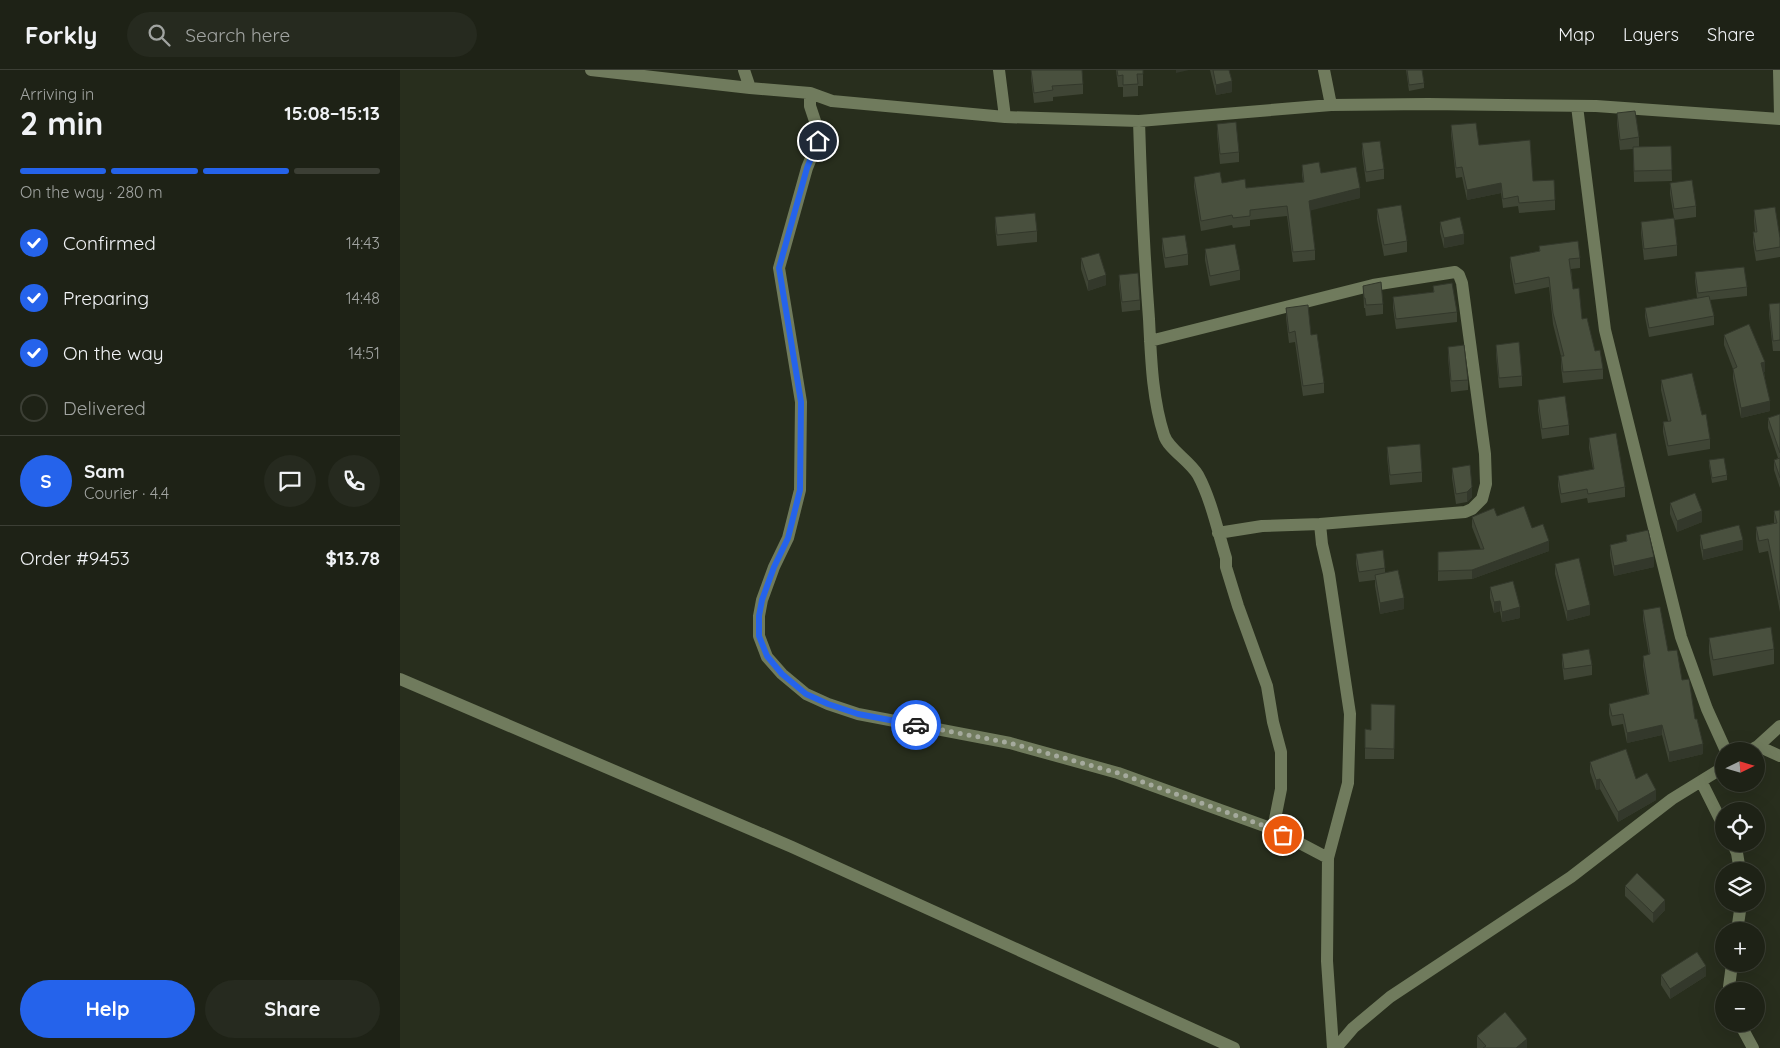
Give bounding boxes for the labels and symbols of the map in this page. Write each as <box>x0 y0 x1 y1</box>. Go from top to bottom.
pin <box>797 120 839 162</box>
courier <box>891 700 941 750</box>
north arrow <box>1715 742 1765 792</box>
pin <box>1262 814 1304 856</box>

